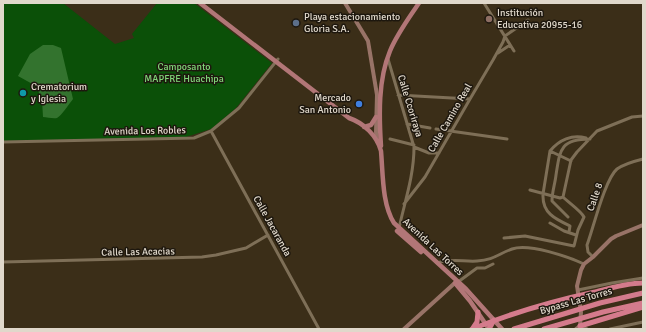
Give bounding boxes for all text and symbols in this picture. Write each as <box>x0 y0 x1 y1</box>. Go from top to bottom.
place label: Institución Educativa 20955-16 <box>497 7 582 31</box>
place label: Playa estacionamiento Gloria S.A. <box>304 11 400 35</box>
marker: Institución Educativa 20955-16 <box>484 14 494 24</box>
marker: Playa estacionamiento Gloria S.A. <box>291 18 301 28</box>
park label: Camposanto MAPFRE Huachipa <box>144 61 224 85</box>
street label: Calle Ccoriraya <box>395 73 425 139</box>
place label: Crematorium y Iglesia <box>31 81 87 105</box>
street label: Calle Camino Real <box>425 81 475 155</box>
marker: Crematorium y Iglesia <box>18 88 28 98</box>
place label: Mercado San Antonio <box>299 92 351 116</box>
marker: Mercado San Antonio <box>354 99 364 109</box>
street label: Avenida Los Robles <box>104 124 186 138</box>
street label: Calle 8 <box>585 181 605 213</box>
street label: Calle Jacaranda <box>250 194 294 258</box>
street label: Avenida Las Torres <box>400 216 466 279</box>
street label: Calle Las Acacias <box>101 245 175 259</box>
street label: Bypass Las Torres <box>539 285 614 317</box>

